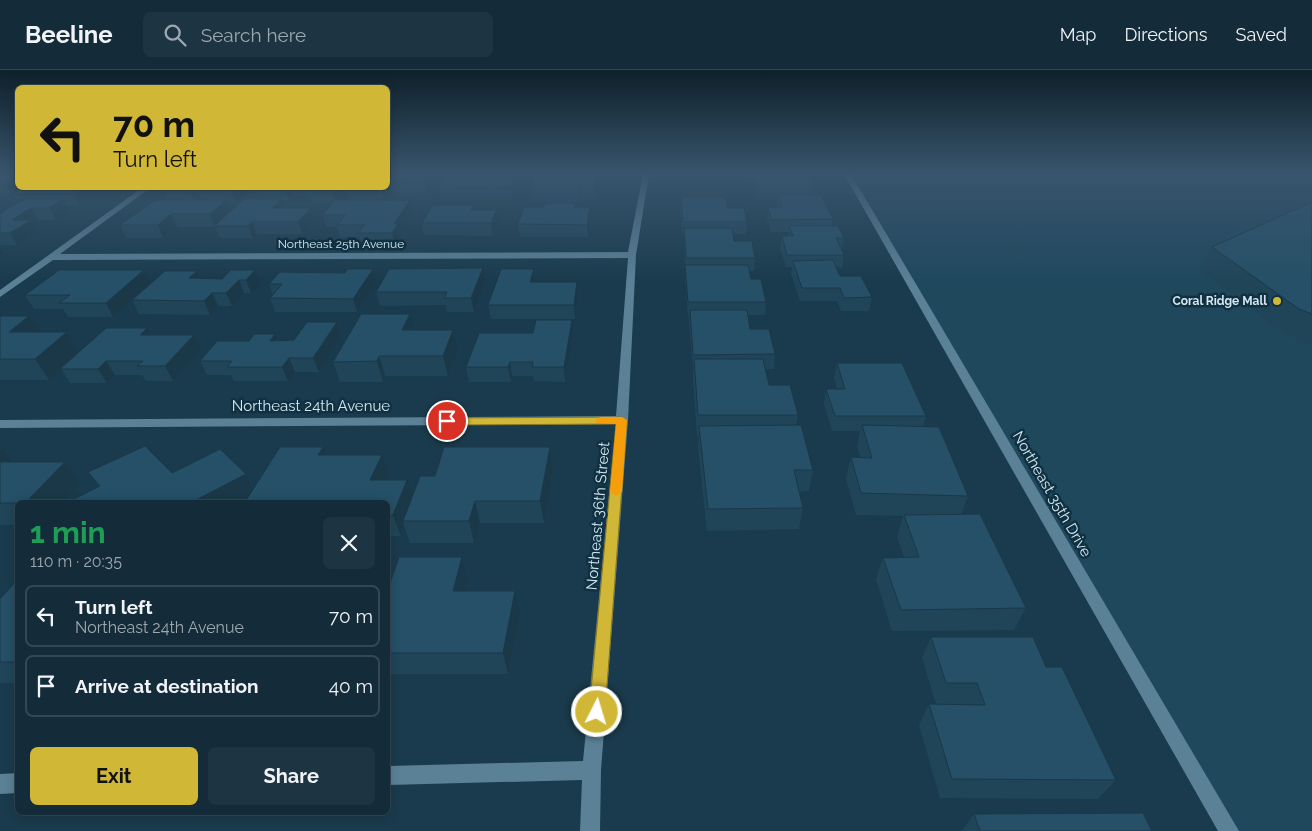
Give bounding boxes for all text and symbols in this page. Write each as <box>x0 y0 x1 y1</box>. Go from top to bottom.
search box <box>143 12 493 57</box>
text: Beeline <box>25 20 113 49</box>
icon: search <box>161 21 189 49</box>
text: Search here <box>201 24 306 46</box>
text: Map <box>1060 24 1096 45</box>
text: Directions <box>1124 24 1208 45</box>
text: Saved <box>1236 24 1287 45</box>
text: 70 m <box>113 104 195 145</box>
icon: left <box>30 105 95 170</box>
text: Turn left <box>113 146 197 172</box>
street label: Northeast 25th Avenue <box>278 237 404 251</box>
place label: Coral Ridge Mall <box>1172 294 1267 308</box>
marker: Coral Ridge Mall <box>1271 295 1283 307</box>
street label: Northeast 24th Avenue <box>232 397 390 415</box>
pin <box>426 400 468 442</box>
icon: arrive <box>433 407 461 435</box>
street label: Northeast 35th Drive <box>1009 428 1095 560</box>
street label: Northeast 36th Street <box>583 441 613 591</box>
text: 1 min <box>30 515 106 550</box>
button: close <box>323 517 375 569</box>
text: 110 m · 20:35 <box>30 552 122 571</box>
text: Turn left <box>75 596 152 618</box>
icon: left <box>32 602 60 630</box>
text: 70 m <box>329 605 373 627</box>
text: Northeast 24th Avenue <box>75 618 244 637</box>
icon: arrive <box>32 672 60 700</box>
text: Arrive at destination <box>75 675 259 697</box>
text: 40 m <box>329 675 373 697</box>
position arrow <box>570 685 622 737</box>
button: Exit <box>30 747 198 805</box>
button: Share <box>208 747 375 805</box>

